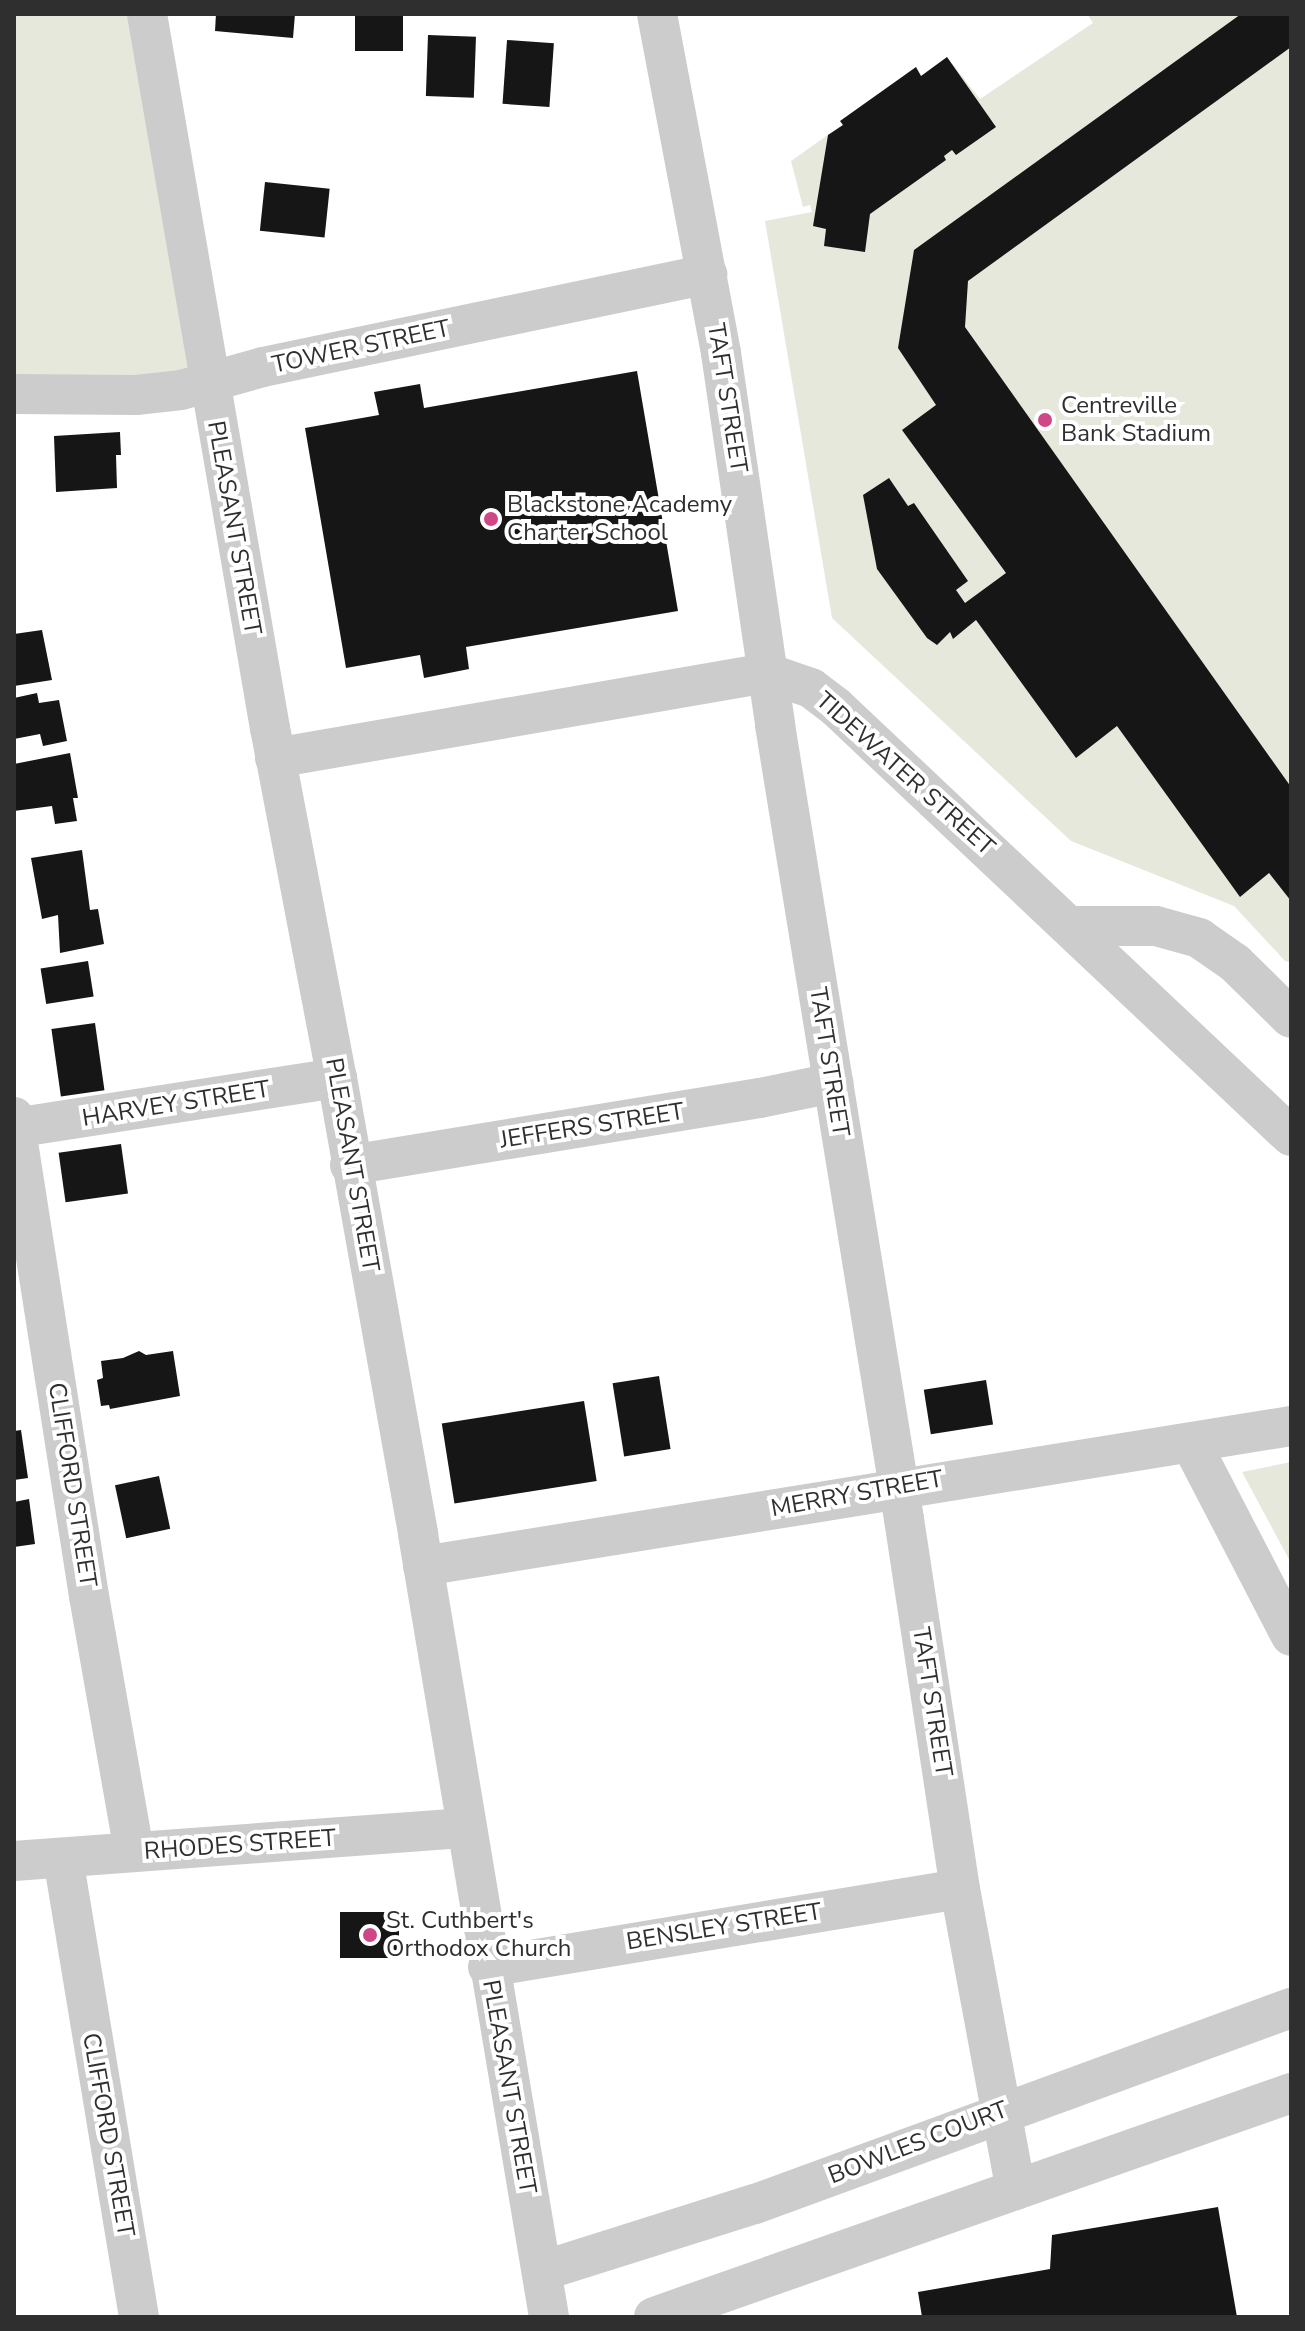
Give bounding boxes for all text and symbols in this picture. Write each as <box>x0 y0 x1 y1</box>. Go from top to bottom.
street label: TOWER STREET <box>269 314 453 380</box>
street label: TAFT STREET <box>701 321 753 475</box>
place label: Centreville Bank Stadium <box>1061 392 1211 448</box>
marker: Centreville Bank Stadium <box>1036 411 1054 429</box>
street label: PLEASANT STREET <box>201 419 267 637</box>
place label: Blackstone Academy Charter School <box>507 491 732 547</box>
marker: Blackstone Academy Charter School <box>482 510 500 528</box>
street label: TIDEWATER STREET <box>810 686 1000 862</box>
street label: TAFT STREET <box>803 985 855 1139</box>
street label: PLEASANT STREET <box>319 1056 385 1274</box>
street label: HARVEY STREET <box>80 1075 272 1133</box>
street label: JEFFERS STREET <box>498 1097 686 1155</box>
street label: CLIFFORD STREET <box>42 1381 102 1589</box>
street label: MERRY STREET <box>769 1465 945 1523</box>
street label: TAFT STREET <box>906 1625 958 1779</box>
street label: RHODES STREET <box>143 1824 337 1866</box>
street label: BENSLEY STREET <box>624 1897 824 1957</box>
place label: St. Cuthbert's Orthodox Church <box>386 1907 571 1963</box>
marker: St. Cuthbert's Orthodox Church <box>361 1926 379 1944</box>
street label: PLEASANT STREET <box>476 1978 542 2196</box>
street label: CLIFFORD STREET <box>76 2031 140 2239</box>
street label: BOWLES COURT <box>824 2096 1012 2190</box>

